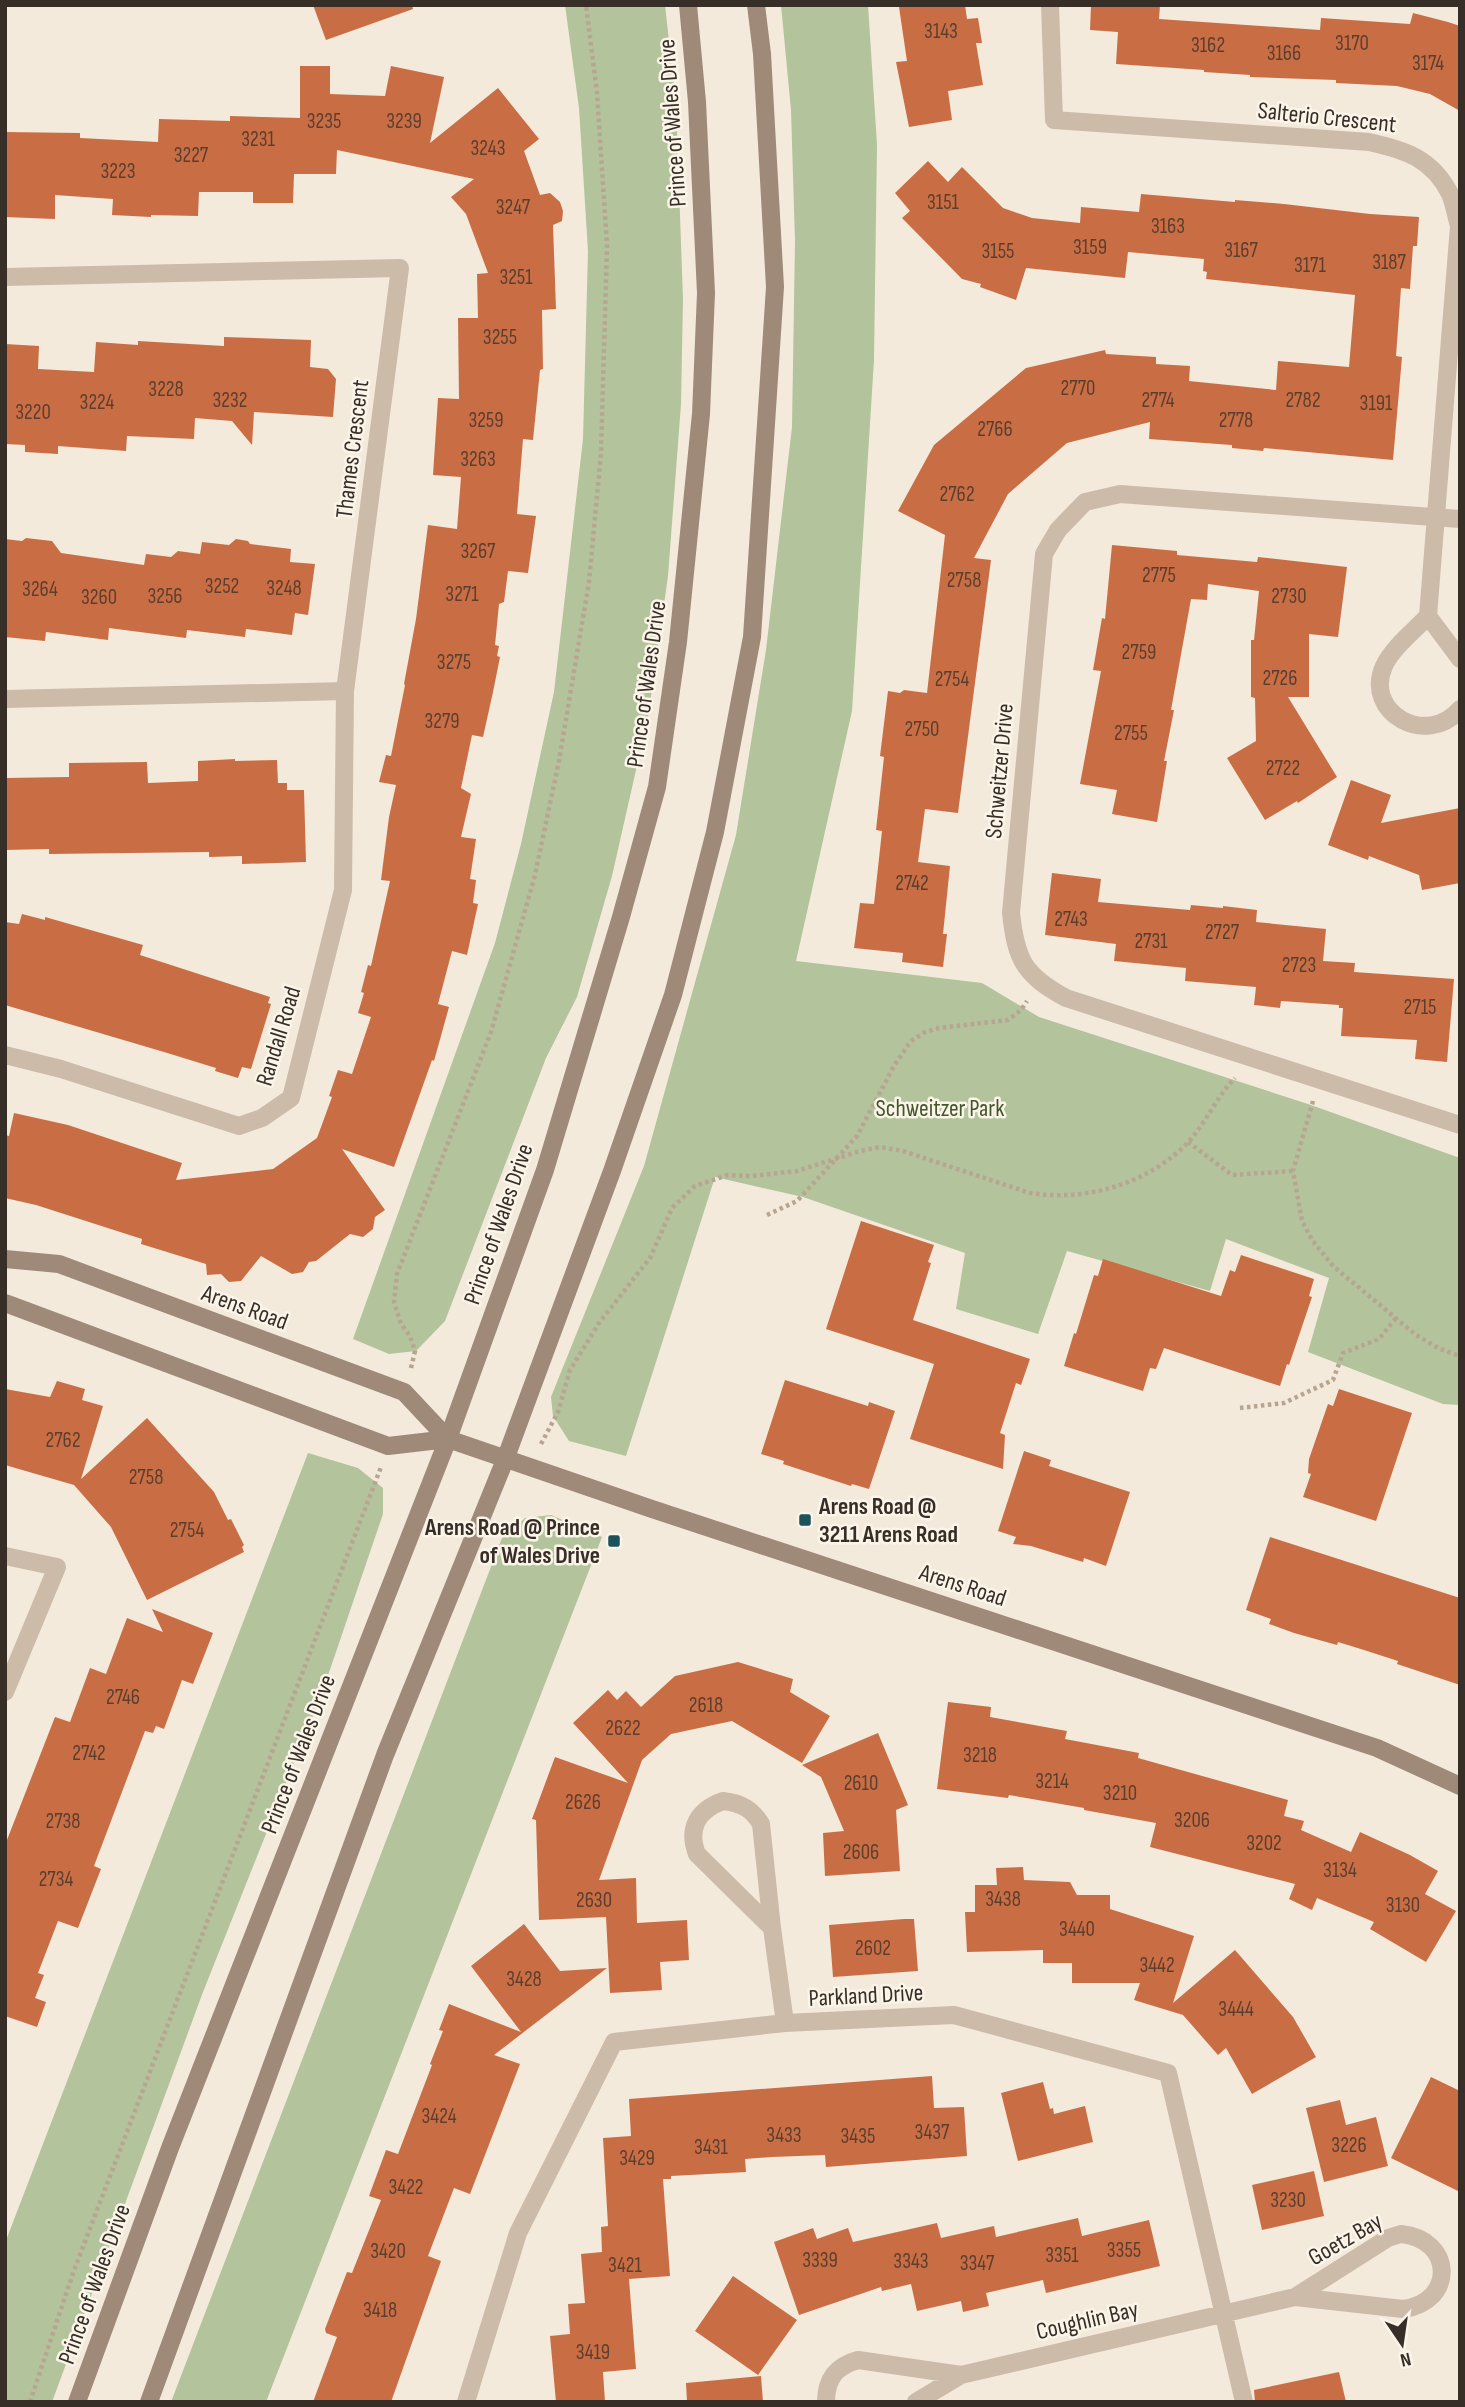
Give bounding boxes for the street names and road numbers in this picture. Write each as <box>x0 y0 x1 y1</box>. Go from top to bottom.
street label: Prince of Wales Drive <box>652 38 693 208</box>
street label: Salterio Crescent <box>1256 96 1398 139</box>
street label: Thames Crescent <box>330 378 375 520</box>
street label: Prince of Wales Drive <box>620 599 673 769</box>
street label: Schweitzer Drive <box>979 702 1020 840</box>
street label: Randall Road <box>250 983 307 1089</box>
street label: Prince of Wales Drive <box>457 1140 540 1308</box>
street label: Arens Road <box>197 1278 292 1336</box>
street label: Arens Road <box>915 1558 1010 1613</box>
street label: Prince of Wales Drive <box>255 1671 342 1838</box>
street label: Parkland Drive <box>808 1978 924 2013</box>
street label: Prince of Wales Drive <box>52 2200 137 2368</box>
street label: Goetz Bay <box>1303 2207 1387 2272</box>
street label: Coughlin Bay <box>1033 2295 1141 2346</box>

